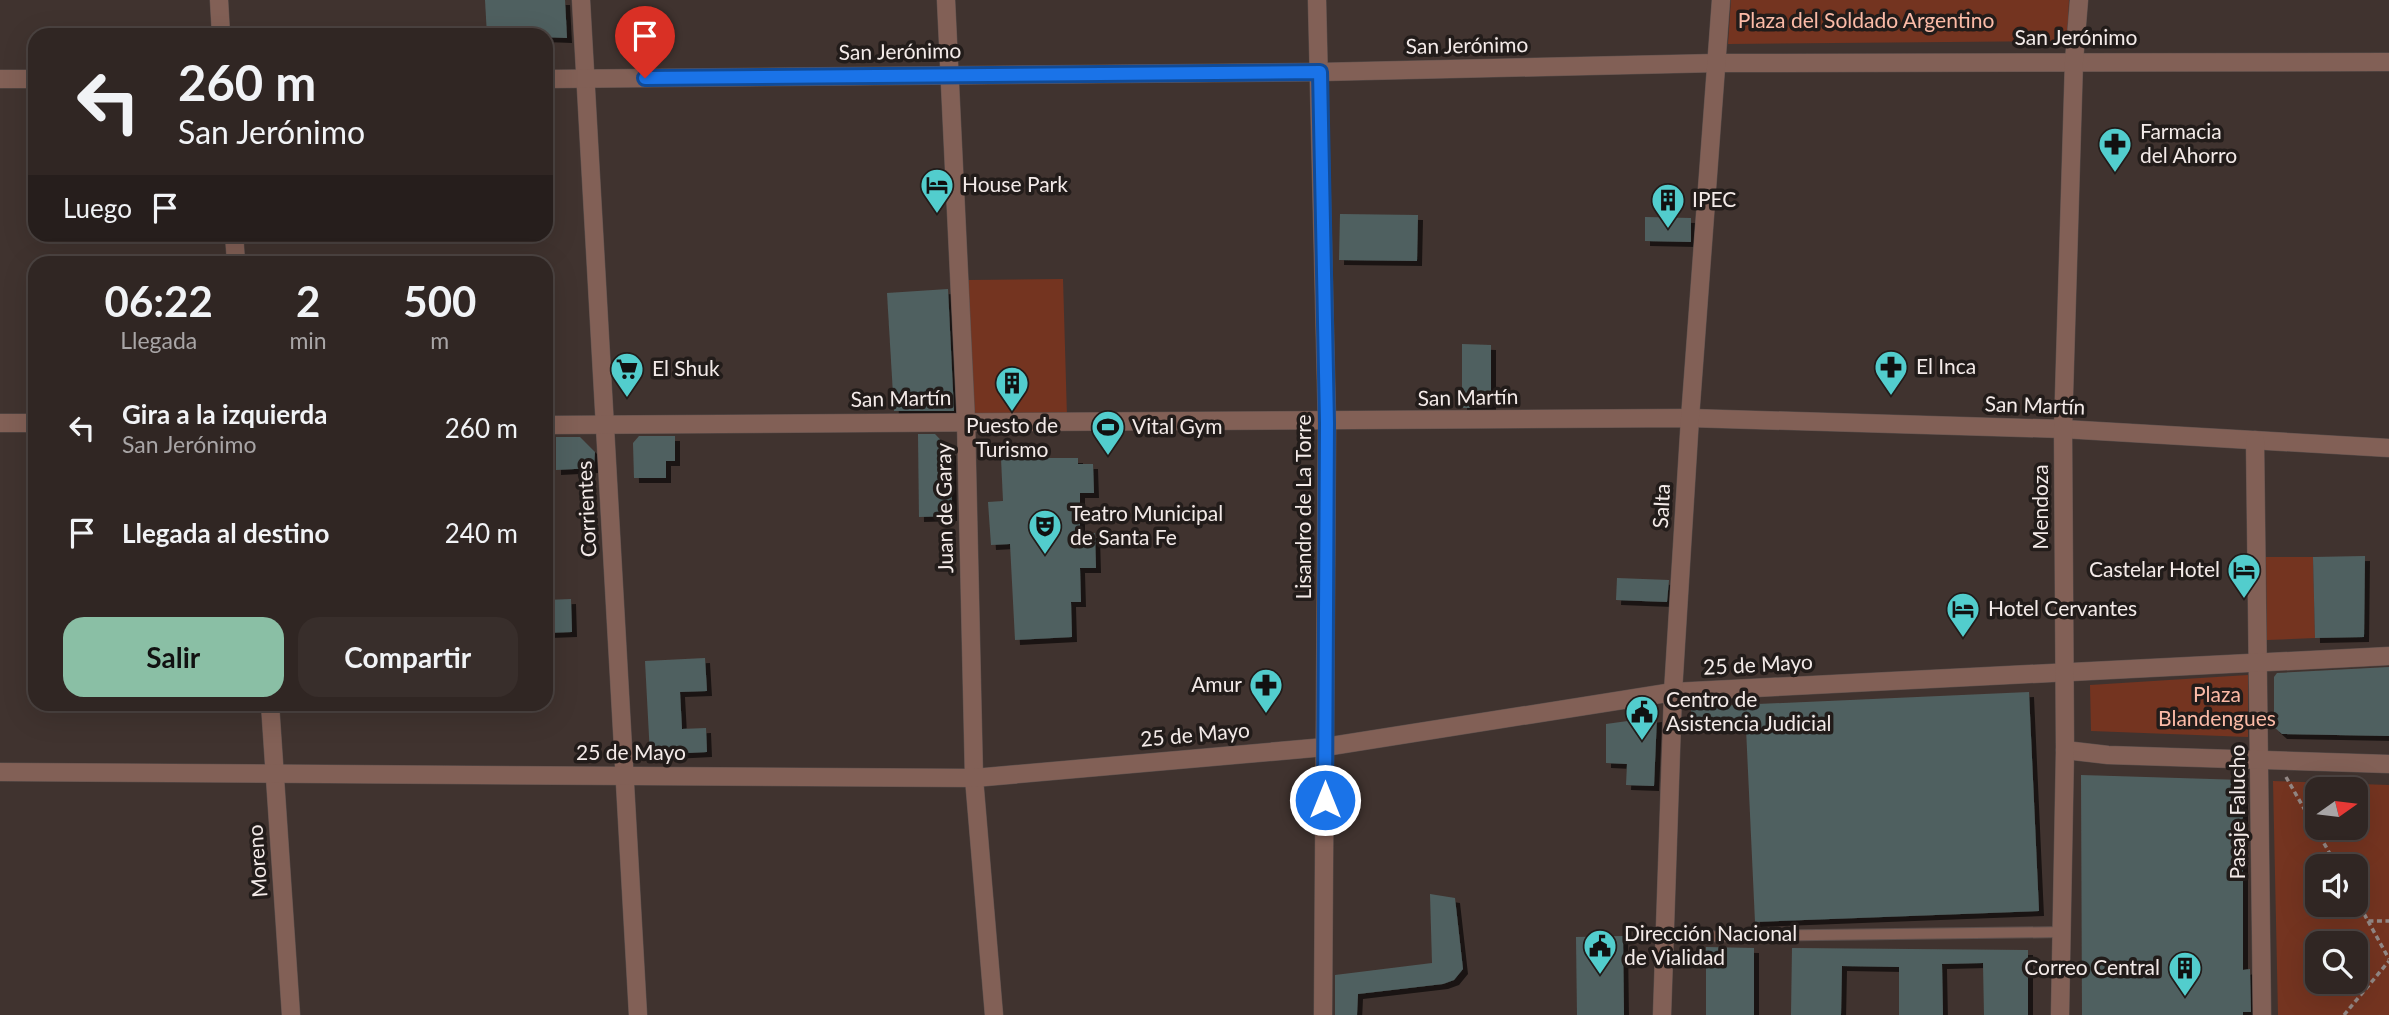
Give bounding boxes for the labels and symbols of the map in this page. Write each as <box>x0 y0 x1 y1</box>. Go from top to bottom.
pin <box>615 6 675 78</box>
park label: Plaza del Soldado Argentino <box>1738 7 1994 32</box>
street label: San Jerónimo <box>2015 24 2137 49</box>
street label: San Jerónimo <box>1405 31 1529 58</box>
street label: San Jerónimo <box>838 37 962 64</box>
place label: Farmacia del Ahorro <box>2140 118 2237 167</box>
pharmacy icon: Farmacia del Ahorro <box>2096 125 2134 174</box>
hotel icon: House Park <box>918 166 956 215</box>
place label: House Park <box>962 171 1068 196</box>
building icon: IPEC <box>1649 181 1687 230</box>
place label: IPEC <box>1692 186 1736 211</box>
pharmacy icon: El Inca <box>1872 348 1910 397</box>
supermarket icon: El Shuk <box>608 350 646 399</box>
place label: El Inca <box>1916 353 1976 378</box>
place label: El Shuk <box>652 355 720 380</box>
building icon: Puesto de Turismo <box>993 364 1031 413</box>
street label: San Martín <box>1417 383 1519 410</box>
street label: San Martín <box>850 384 952 411</box>
street label: San Martín <box>1984 390 2086 419</box>
sports icon: Vital Gym <box>1089 408 1127 457</box>
place label: Puesto de Turismo <box>966 412 1058 461</box>
place label: Vital Gym <box>1132 413 1223 438</box>
street label: Lisandro de La Torre <box>1290 414 1315 600</box>
street label: Juan de Garay <box>930 443 957 573</box>
street label: Corrientes <box>570 460 601 558</box>
street label: Mendoza <box>2027 464 2052 550</box>
street label: Salta <box>1647 483 1674 529</box>
place label: Teatro Municipal de Santa Fe <box>1070 500 1223 549</box>
theatre icon: Teatro Municipal de Santa Fe <box>1026 507 1064 556</box>
hotel icon: Castelar Hotel <box>2225 551 2263 600</box>
place label: Castelar Hotel <box>2089 556 2220 581</box>
hotel icon: Hotel Cervantes <box>1944 590 1982 639</box>
place label: Hotel Cervantes <box>1988 595 2137 620</box>
street label: 25 de Mayo <box>1702 648 1813 679</box>
pharmacy icon: Amur <box>1247 666 1285 715</box>
place label: Amur <box>1191 671 1242 696</box>
park label: Plaza Blandengues <box>2158 681 2276 730</box>
place label: Centro de Asistencia Judicial <box>1666 686 1832 735</box>
public building icon: Centro de Asistencia Judicial <box>1623 693 1661 742</box>
street label: 25 de Mayo <box>1139 716 1251 751</box>
street label: 25 de Mayo <box>576 739 686 764</box>
street label: Pasaje Falucho <box>2224 744 2249 879</box>
position arrow <box>1288 763 1362 837</box>
north arrow <box>2305 777 2368 840</box>
street label: Moreno <box>241 824 272 898</box>
place label: Dirección Nacional de Vialidad <box>1624 920 1797 969</box>
public building icon: Dirección Nacional de Vialidad <box>1581 927 1619 976</box>
building icon: Correo Central <box>2166 949 2204 998</box>
place label: Correo Central <box>2024 954 2160 979</box>

